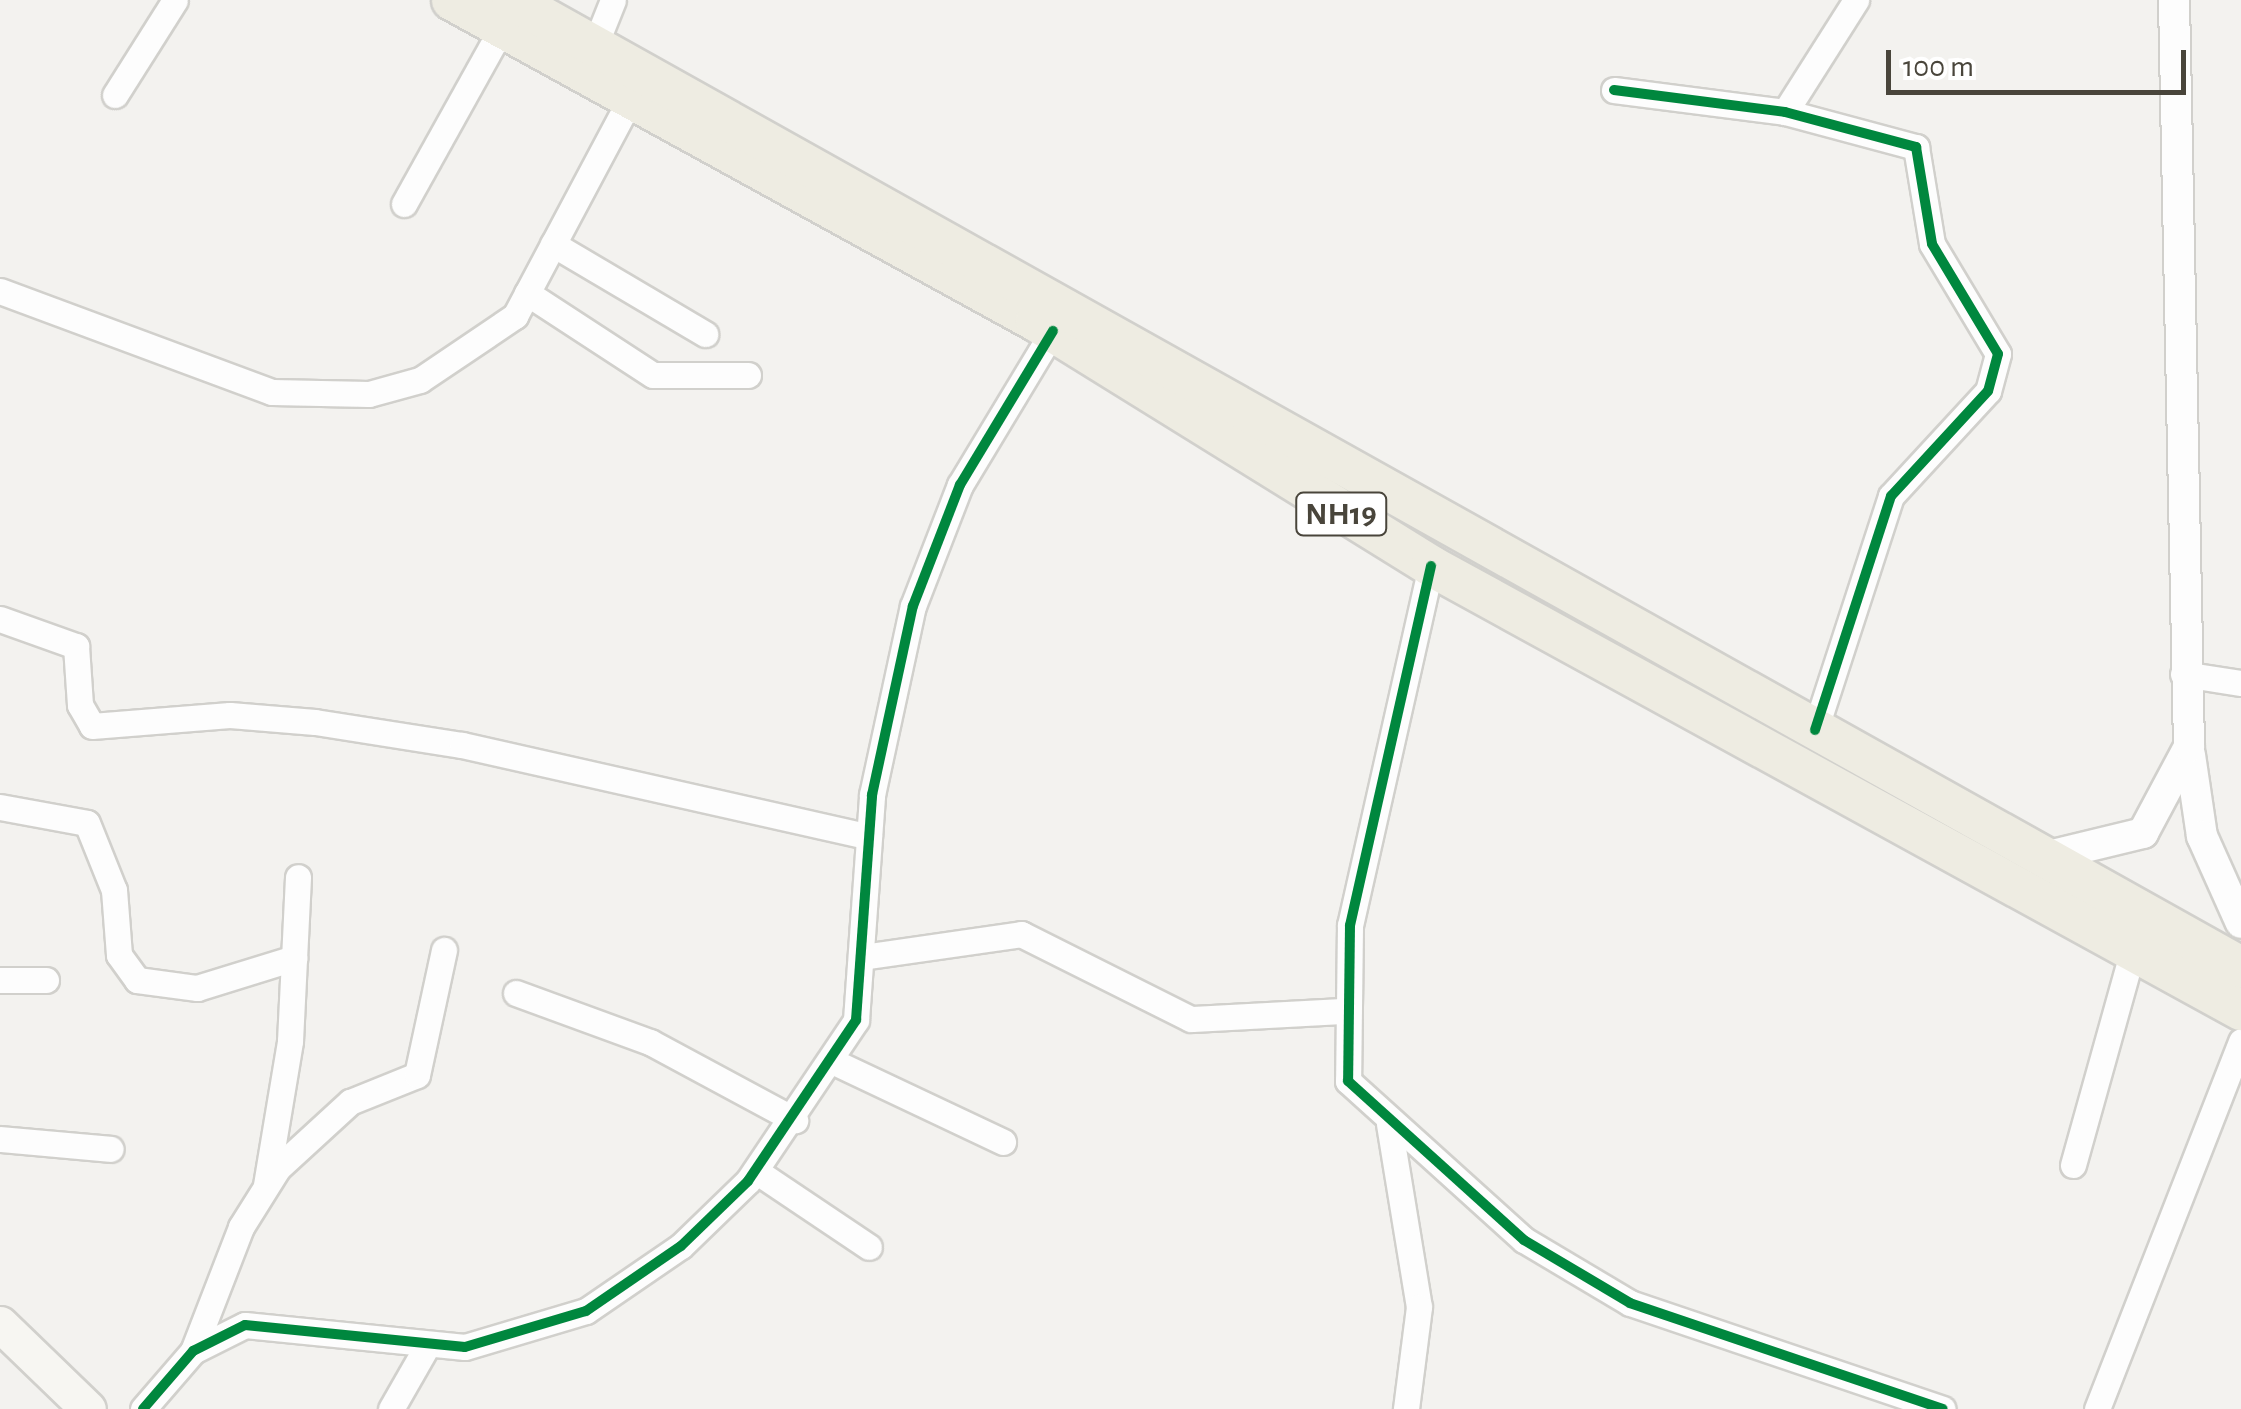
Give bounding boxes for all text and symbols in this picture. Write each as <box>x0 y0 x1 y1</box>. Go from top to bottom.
scale bar <box>1891 30 2191 92</box>
text: 100 m <box>1903 52 1974 82</box>
road number: NH19 <box>1294 487 1388 541</box>

